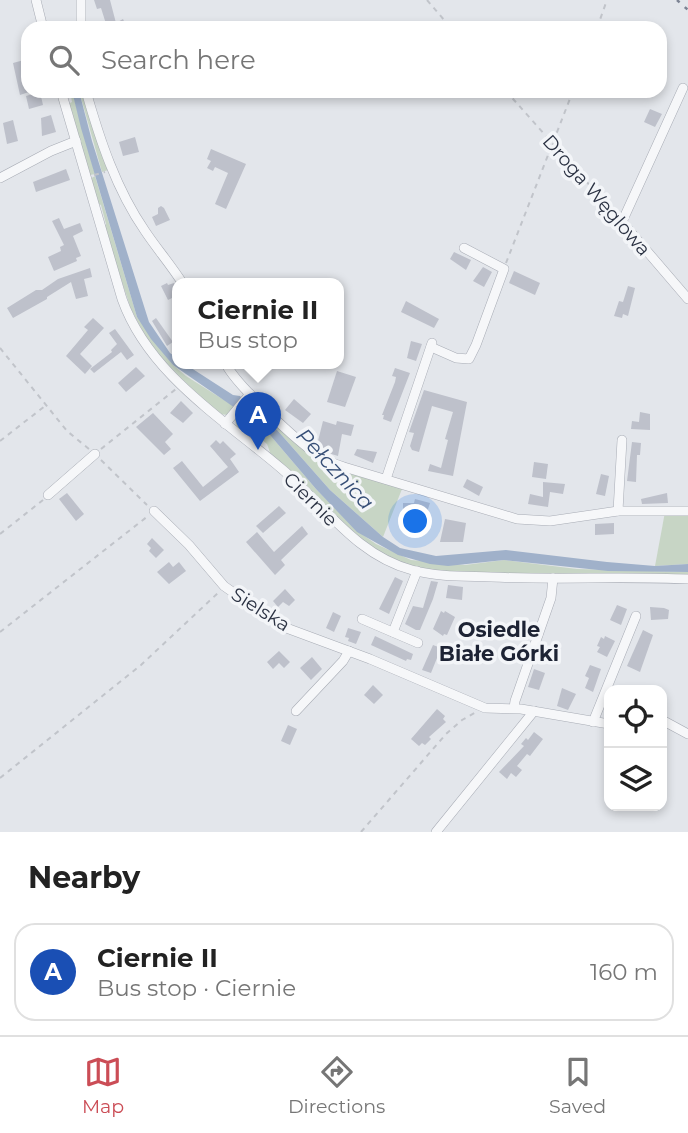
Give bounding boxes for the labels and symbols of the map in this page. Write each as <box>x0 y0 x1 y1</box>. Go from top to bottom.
street label: Droga Węglowa <box>538 130 656 261</box>
pin: A <box>235 392 281 450</box>
water label: Pełcznica <box>291 423 379 514</box>
street label: Ciernie <box>279 468 342 531</box>
your location <box>398 504 432 538</box>
street label: Sielska <box>227 582 294 636</box>
district label: Osiedle Białe Górki <box>439 617 559 666</box>

